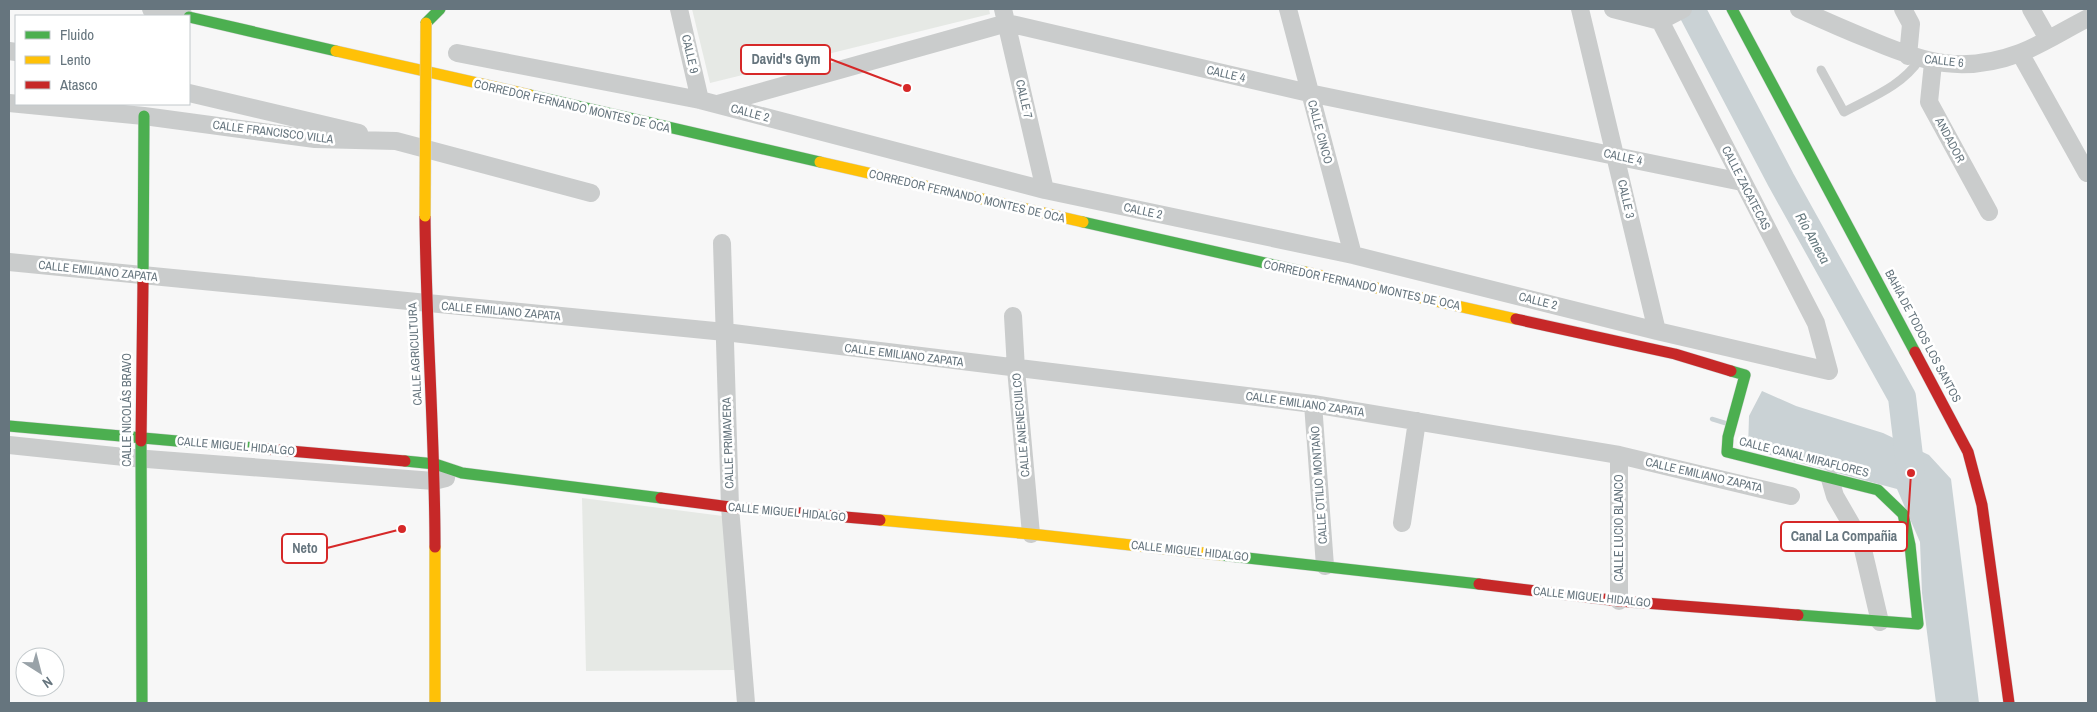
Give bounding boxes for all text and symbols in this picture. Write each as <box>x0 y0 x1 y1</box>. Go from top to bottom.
legend <box>15 15 190 105</box>
text: Fluido <box>60 24 94 45</box>
street label: CALLE 9 <box>678 33 702 75</box>
callout: David's Gym <box>741 45 830 74</box>
text: Lento <box>60 49 91 70</box>
text: David's Gym <box>751 50 821 68</box>
street label: CALLE 6 <box>1924 51 1964 71</box>
street label: CALLE 4 <box>1205 62 1247 86</box>
text: Atasco <box>59 74 98 95</box>
street label: CORREDOR FERNANDO MONTES DE OCA <box>472 76 672 136</box>
street label: CALLE 7 <box>1012 78 1036 120</box>
street label: CALLE CINCO <box>1304 98 1336 166</box>
street label: CALLE 2 <box>729 100 771 126</box>
street label: ANDADOR <box>1931 114 1969 165</box>
street label: CALLE FRANCISCO VILLA <box>212 117 335 147</box>
street label: CALLE ZACATECAS <box>1718 143 1774 233</box>
street label: CALLE 4 <box>1602 145 1644 169</box>
street label: CORREDOR FERNANDO MONTES DE OCA <box>867 166 1067 226</box>
street label: CALLE 3 <box>1614 178 1638 220</box>
street label: CALLE 2 <box>1122 199 1164 223</box>
water label: Río Ameca <box>1792 209 1834 267</box>
street label: CORREDOR FERNANDO MONTES DE OCA <box>1262 256 1462 314</box>
street label: CALLE EMILIANO ZAPATA <box>38 257 159 285</box>
street label: BAHÍA DE TODOS LOS SANTOS <box>1881 267 1965 406</box>
street label: CALLE 2 <box>1517 288 1559 314</box>
street label: CALLE EMILIANO ZAPATA <box>441 298 562 324</box>
street label: CALLE AGRICULTURA <box>404 302 426 406</box>
street label: CALLE EMILIANO ZAPATA <box>844 340 965 370</box>
street label: CALLE NICOLÁS BRAVO <box>119 353 135 467</box>
street label: CALLE ANENECUILCO <box>1008 372 1034 478</box>
street label: CALLE EMILIANO ZAPATA <box>1245 388 1366 420</box>
street label: CALLE PRIMAVERA <box>718 397 738 489</box>
street label: CALLE OTILIO MONTAÑO <box>1307 425 1331 545</box>
street label: CALLE MIGUEL HIDALGO <box>176 433 296 459</box>
street label: CALLE CANAL MIRAFLORES <box>1738 433 1871 481</box>
street label: CALLE EMILIANO ZAPATA <box>1644 454 1765 496</box>
street label: CALLE LUCIO BLANCO <box>1611 474 1627 582</box>
street label: CALLE MIGUEL HIDALGO <box>727 499 847 525</box>
callout: Canal La Compañia <box>1781 522 1907 551</box>
text: Canal La Compañia <box>1791 527 1898 545</box>
callout: Neto <box>282 534 327 563</box>
street label: CALLE MIGUEL HIDALGO <box>1130 537 1250 565</box>
text: Neto <box>292 539 318 557</box>
street label: CALLE MIGUEL HIDALGO <box>1532 583 1652 611</box>
north arrow <box>15 647 65 697</box>
text: N <box>39 673 56 692</box>

